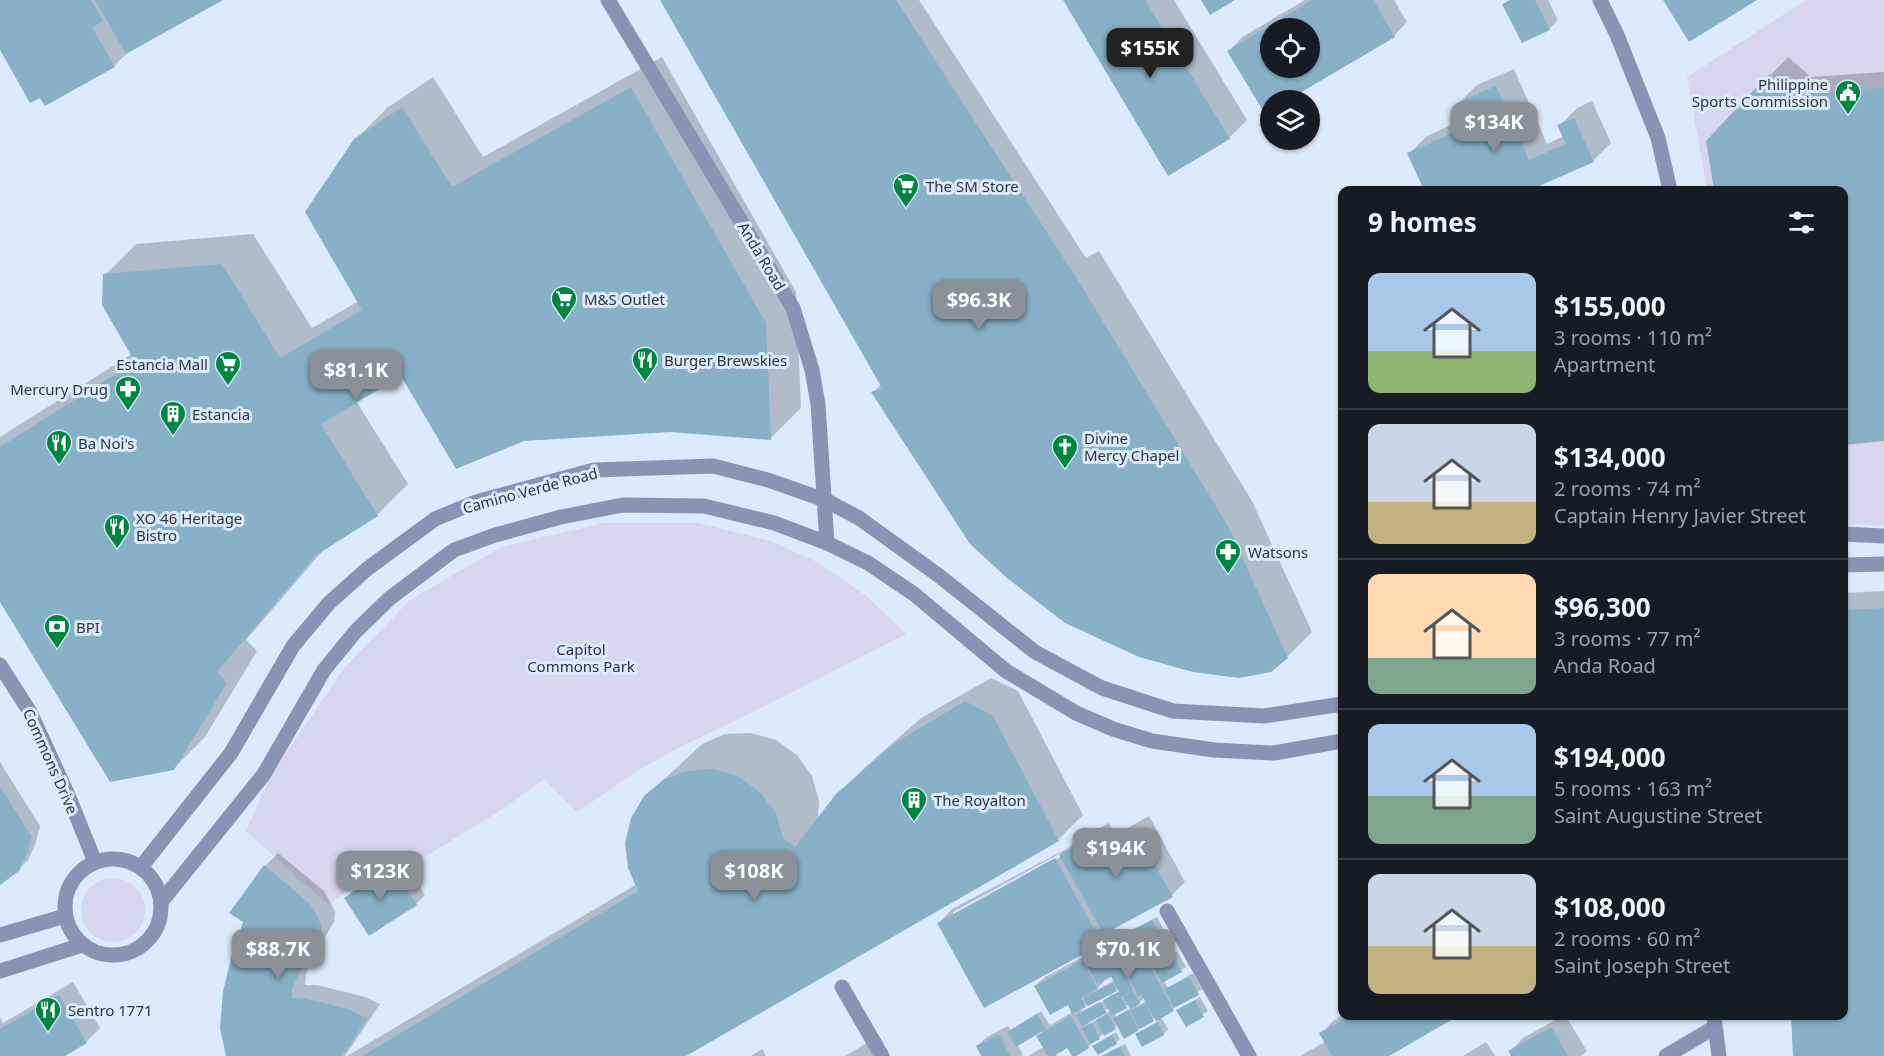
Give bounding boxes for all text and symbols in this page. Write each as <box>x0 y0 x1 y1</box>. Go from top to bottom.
map controls <box>1260 18 1320 150</box>
button: locate <box>1260 18 1320 78</box>
pin: $155K <box>1108 28 1192 79</box>
text: $155K <box>1120 34 1180 61</box>
place label: Philippine Sports Commission <box>1692 74 1828 111</box>
public building icon: Philippine Sports Commission <box>1833 78 1863 116</box>
button: layers <box>1260 90 1320 150</box>
pin: $134K <box>1452 102 1536 153</box>
text: $134K <box>1464 108 1524 135</box>
supermarket icon: The SM Store <box>891 171 921 209</box>
place label: The SM Store <box>926 176 1019 196</box>
text: 9 homes <box>1368 204 1477 240</box>
icon: filters <box>1785 206 1818 239</box>
street label: Anda Road <box>734 218 790 294</box>
pin: $96.3K <box>930 280 1028 331</box>
supermarket icon: M&S Outlet <box>549 284 579 322</box>
text: $96.3K <box>947 286 1011 313</box>
text: $155,000 <box>1554 288 1666 324</box>
place label: M&S Outlet <box>584 289 665 309</box>
icon: home <box>1416 297 1488 369</box>
text: 3 rooms · 110 m² <box>1554 324 1712 351</box>
restaurant icon: Burger Brewskies <box>630 345 660 383</box>
supermarket icon: Estancia Mall <box>213 349 243 387</box>
pin: $81.1K <box>307 350 405 401</box>
place label: Burger Brewskies <box>664 350 787 370</box>
text: Apartment <box>1554 351 1655 378</box>
place label: Estancia Mall <box>116 354 208 374</box>
text: $81.1K <box>324 356 388 383</box>
pharmacy icon: Mercury Drug <box>113 374 143 412</box>
place label: Mercury Drug <box>10 379 108 399</box>
building icon: Estancia <box>158 399 188 437</box>
place label: Estancia <box>192 404 250 424</box>
restaurant icon: Ba Noi's <box>44 428 74 466</box>
place label: Divine Mercy Chapel <box>1084 428 1179 465</box>
church icon: Divine Mercy Chapel <box>1050 432 1080 470</box>
place label: Ba Noi's <box>78 433 135 453</box>
text: $134,000 <box>1554 439 1666 475</box>
icon: home <box>1416 448 1488 520</box>
street label: Camino Verde Road <box>460 462 600 518</box>
text: 2 rooms · 74 m² <box>1554 475 1701 502</box>
text: Captain Henry Javier Street <box>1554 502 1806 529</box>
place label: XO 46 Heritage Bistro <box>136 508 242 545</box>
restaurant icon: XO 46 Heritage Bistro <box>102 512 132 550</box>
pharmacy icon: Watsons <box>1213 537 1243 575</box>
place label: Watsons <box>1248 542 1308 562</box>
text: $96,300 <box>1554 589 1651 625</box>
icon: home <box>1416 598 1488 670</box>
bank icon: BPI <box>42 612 72 650</box>
place label: BPI <box>76 617 100 637</box>
text: 3 rooms · 77 m² <box>1554 625 1701 652</box>
park label: Capitol Commons Park <box>527 639 635 676</box>
text: Anda Road <box>1554 652 1656 679</box>
street label: Commons Drive <box>19 705 83 817</box>
text: $194,000 <box>1554 739 1666 775</box>
icon: home <box>1416 748 1488 820</box>
text: 5 rooms · 163 m² <box>1554 775 1712 802</box>
building icon: The Royalton <box>899 785 929 823</box>
place label: The Royalton <box>934 790 1026 810</box>
text: Saint Augustine Street <box>1554 802 1763 829</box>
pin: $194K <box>1074 828 1158 879</box>
text: $194K <box>1086 834 1146 861</box>
pin: $123K <box>338 851 422 902</box>
pin: $108K <box>712 851 796 902</box>
text: $123K <box>350 857 410 884</box>
text: $108K <box>724 857 784 884</box>
text: $108,000 <box>1554 889 1666 925</box>
icon: home <box>1416 898 1488 970</box>
text: 2 rooms · 60 m² <box>1554 925 1701 952</box>
pin: $88.7K <box>229 929 327 980</box>
pin: $70.1K <box>1079 929 1177 980</box>
text: $88.7K <box>246 935 310 962</box>
text: $70.1K <box>1096 935 1160 962</box>
text: Saint Joseph Street <box>1554 952 1730 979</box>
restaurant icon: Sentro 1771 <box>33 995 63 1033</box>
place label: Sentro 1771 <box>68 1000 153 1020</box>

